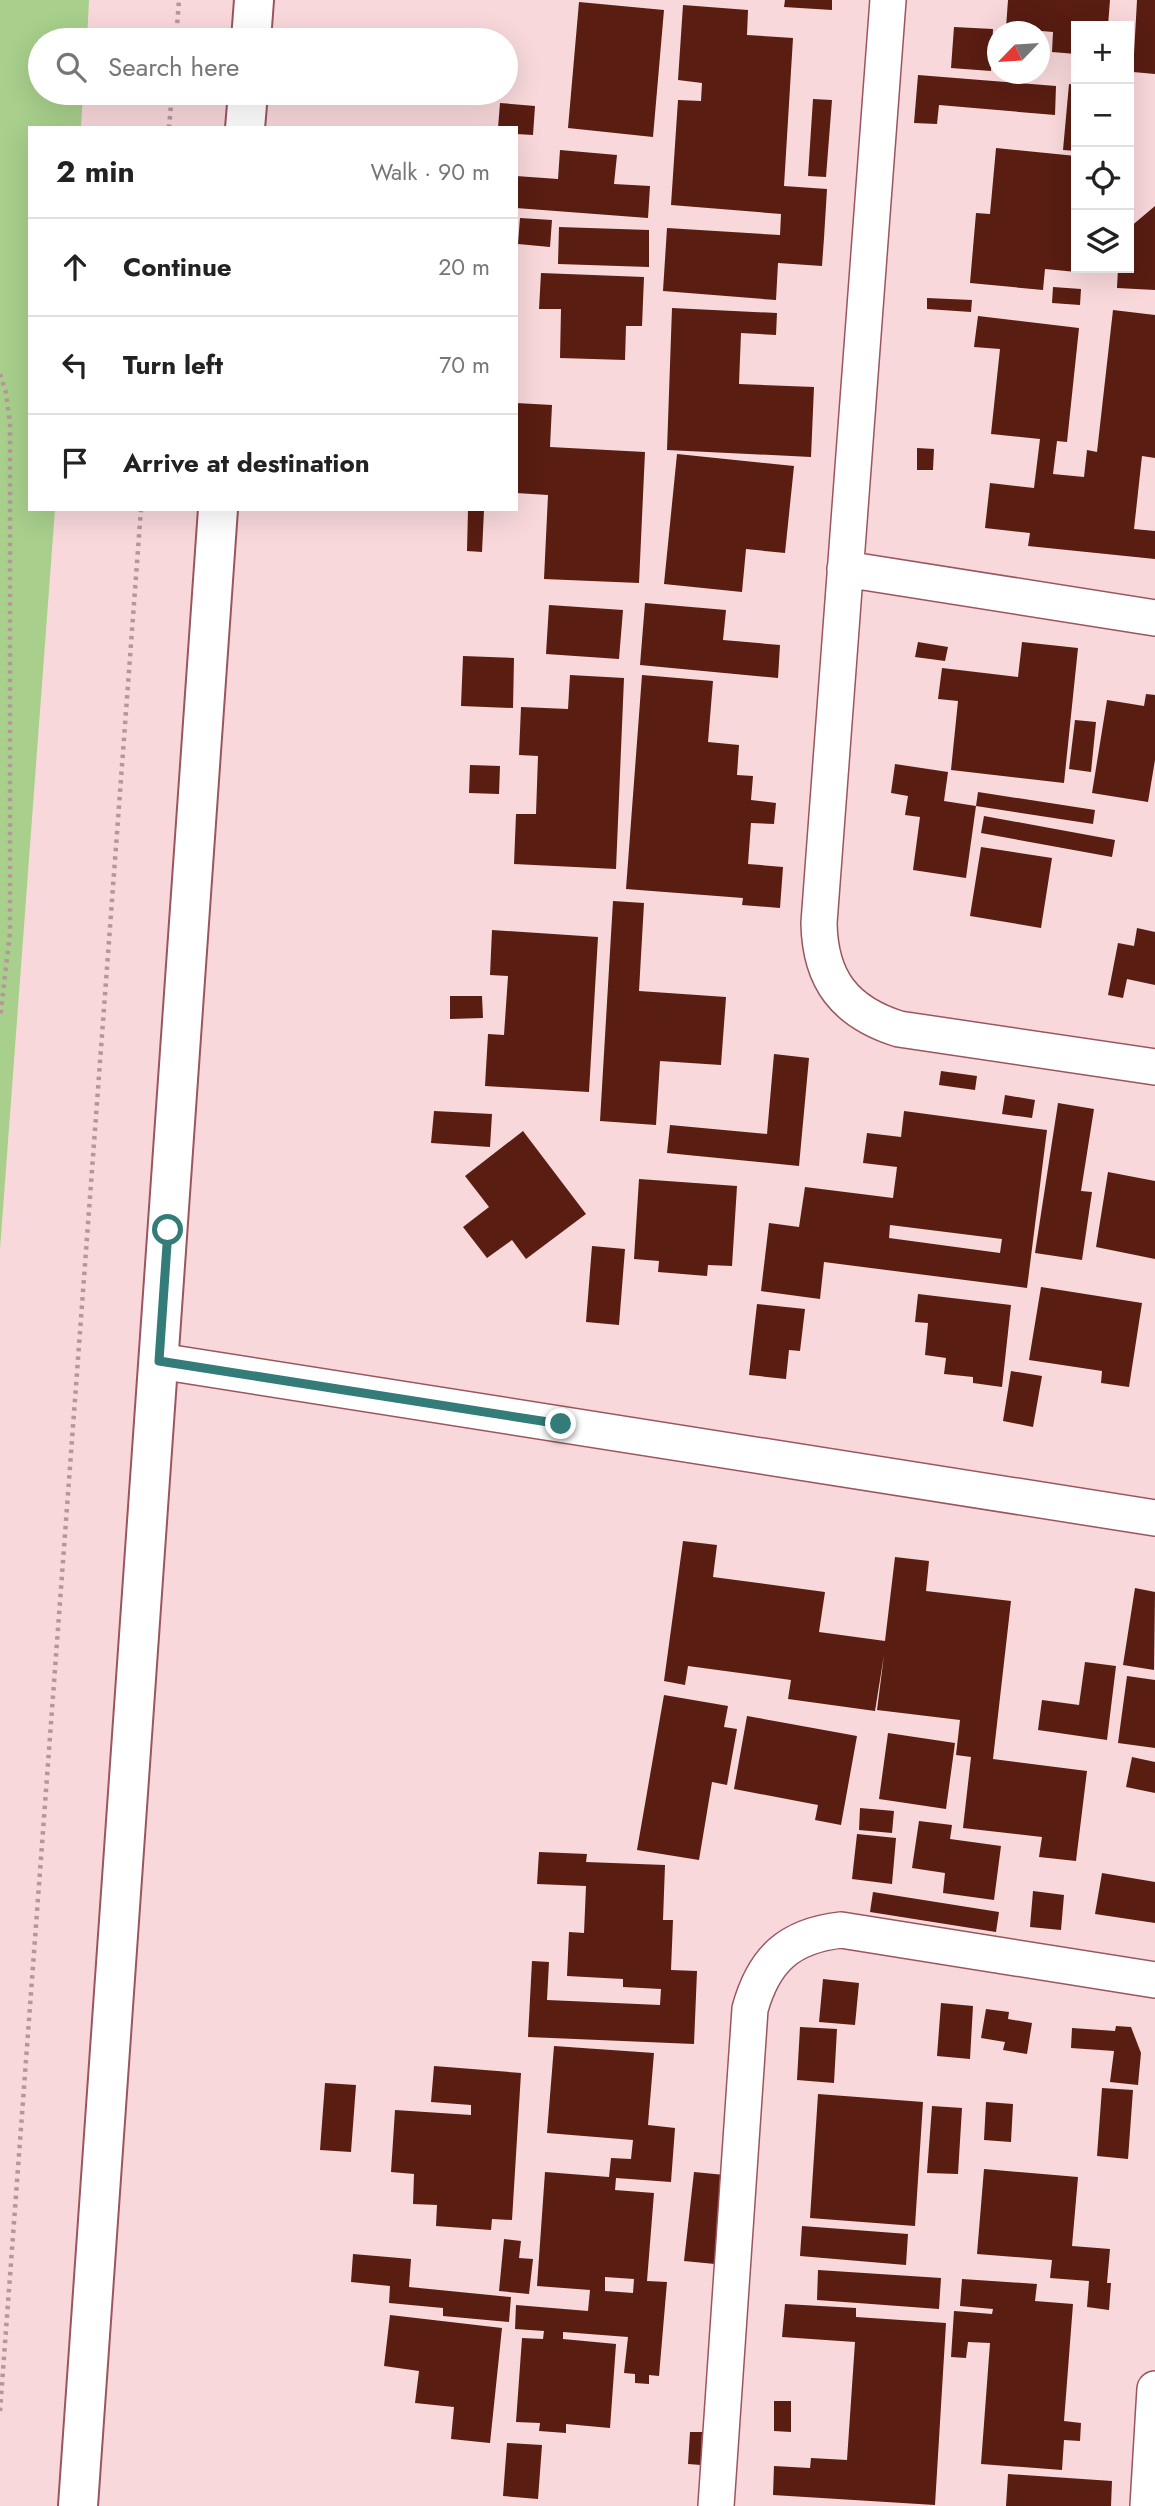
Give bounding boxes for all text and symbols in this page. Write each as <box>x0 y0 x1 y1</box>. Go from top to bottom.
north arrow <box>987 21 1050 84</box>
map controls <box>1071 21 1134 273</box>
button: + <box>1071 21 1134 84</box>
search box <box>28 28 518 105</box>
icon: search <box>52 48 90 86</box>
text: Search here <box>108 48 240 86</box>
button: − <box>1071 84 1134 147</box>
button: locate <box>1071 147 1134 210</box>
text: 2 min <box>56 150 135 193</box>
text: Walk · 90 m <box>370 155 490 189</box>
button: layers <box>1071 210 1134 273</box>
icon: ahead <box>56 248 94 286</box>
text: Continue <box>123 248 232 286</box>
text: 20 m <box>438 250 490 284</box>
icon: left <box>56 346 94 384</box>
text: Turn left <box>123 346 223 384</box>
text: 70 m <box>439 348 490 382</box>
icon: arrive <box>56 444 94 482</box>
text: Arrive at destination <box>123 444 370 482</box>
route start <box>152 1214 183 1245</box>
route end <box>545 1408 576 1439</box>

